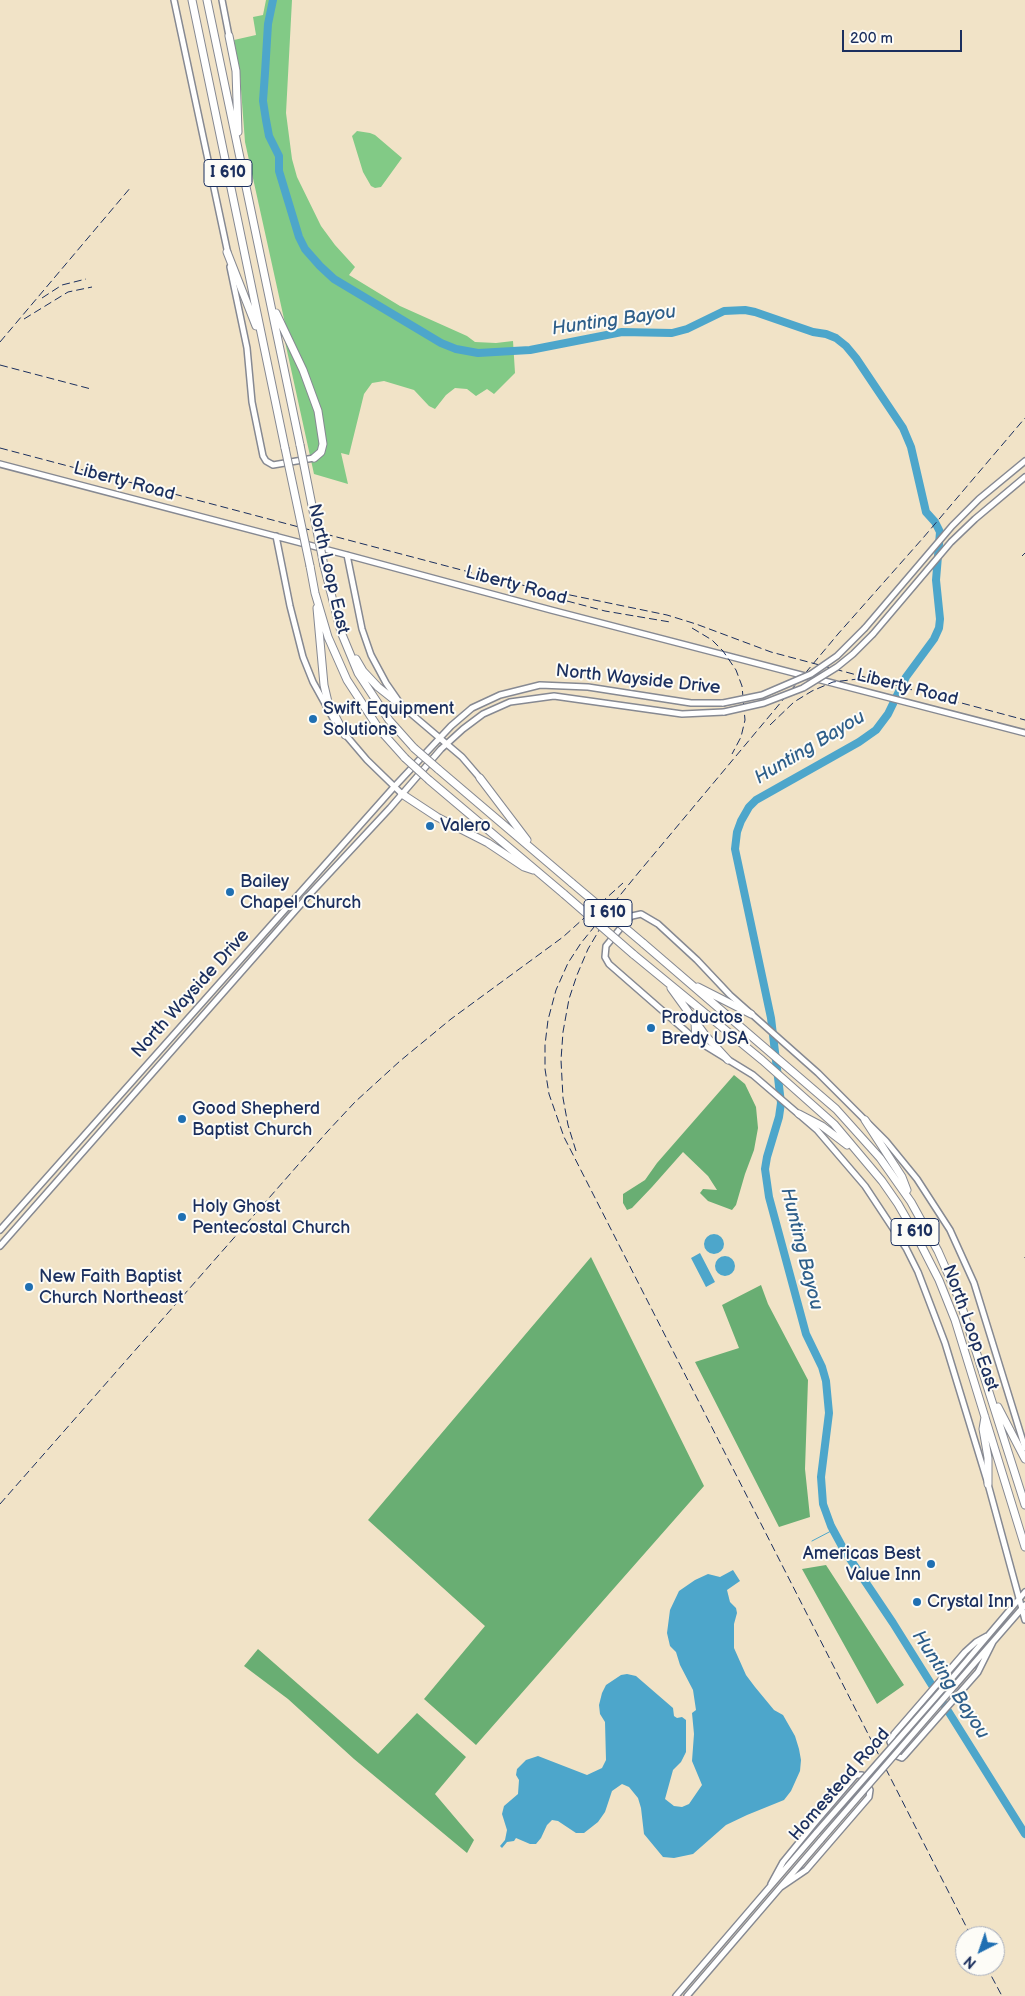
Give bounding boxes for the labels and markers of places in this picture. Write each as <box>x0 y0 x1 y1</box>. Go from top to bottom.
place label: Swift Equipment Solutions <box>323 698 454 741</box>
marker: Swift Equipment Solutions <box>307 713 319 725</box>
place label: Valero <box>440 815 491 837</box>
marker: Valero <box>424 820 436 832</box>
place label: Bailey Chapel Church <box>240 871 361 914</box>
marker: Bailey Chapel Church <box>224 886 236 898</box>
place label: Productos Bredy USA <box>661 1007 749 1050</box>
marker: Productos Bredy USA <box>645 1022 657 1034</box>
place label: Good Shepherd Baptist Church <box>192 1098 320 1140</box>
marker: Good Shepherd Baptist Church <box>176 1113 188 1125</box>
place label: Holy Ghost Pentecostal Church <box>192 1196 350 1238</box>
marker: Holy Ghost Pentecostal Church <box>176 1211 188 1223</box>
place label: New Faith Baptist Church Northeast <box>39 1266 183 1308</box>
marker: New Faith Baptist Church Northeast <box>23 1281 35 1293</box>
place label: Americas Best Value Inn <box>803 1543 921 1586</box>
marker: Americas Best Value Inn <box>925 1558 937 1570</box>
place label: Crystal Inn <box>927 1591 1014 1613</box>
marker: Crystal Inn <box>911 1596 923 1608</box>

